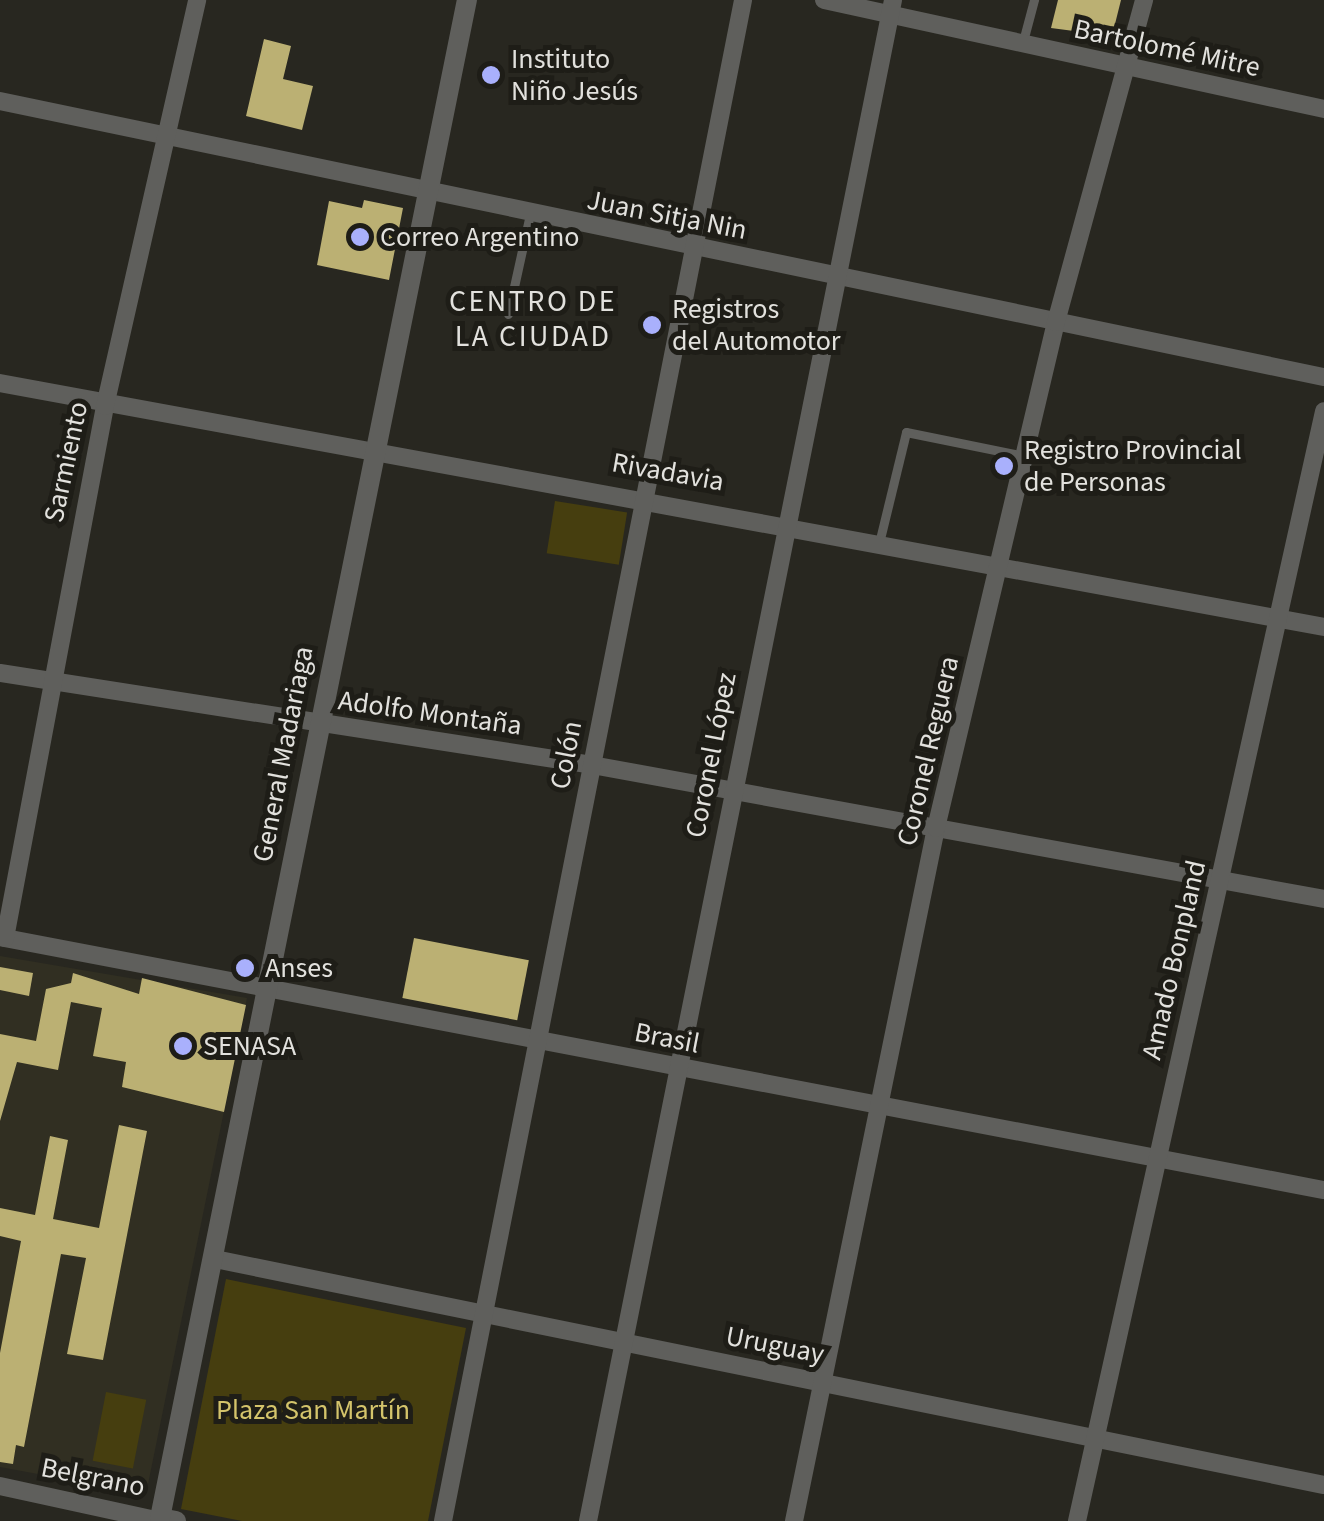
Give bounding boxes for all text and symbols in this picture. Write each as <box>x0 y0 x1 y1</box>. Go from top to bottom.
street label: Bartolomé Mitre <box>1071 12 1263 84</box>
place label: Instituto Niño Jesús <box>511 42 638 108</box>
marker: Instituto Niño Jesús <box>480 64 502 86</box>
street label: Juan Sitja Nin <box>584 183 750 247</box>
place label: Correo Argentino <box>380 220 579 254</box>
marker: Correo Argentino <box>349 226 371 248</box>
district label: CENTRO DE LA CIUDAD <box>449 284 617 354</box>
place label: Registros del Automotor <box>672 292 841 358</box>
marker: Registros del Automotor <box>641 314 663 336</box>
street label: Sarmiento <box>37 399 95 525</box>
place label: Registro Provincial de Personas <box>1024 433 1242 499</box>
street label: Rivadavia <box>609 446 727 498</box>
marker: Registro Provincial de Personas <box>993 455 1015 477</box>
street label: General Madariaga <box>246 643 320 865</box>
street label: Coronel Reguera <box>890 653 966 849</box>
street label: Coronel López <box>679 670 743 840</box>
street label: Adolfo Montaña <box>336 683 524 743</box>
street label: Colón <box>543 718 589 792</box>
street label: Amado Bonpland <box>1135 857 1213 1063</box>
place label: Anses <box>265 951 333 985</box>
marker: Anses <box>234 957 256 979</box>
street label: Brasil <box>632 1015 702 1061</box>
place label: SENASA <box>203 1029 296 1063</box>
marker: SENASA <box>172 1035 194 1057</box>
street label: Uruguay <box>723 1319 827 1371</box>
park label: Plaza San Martín <box>216 1393 410 1427</box>
street label: Belgrano <box>38 1450 148 1504</box>

